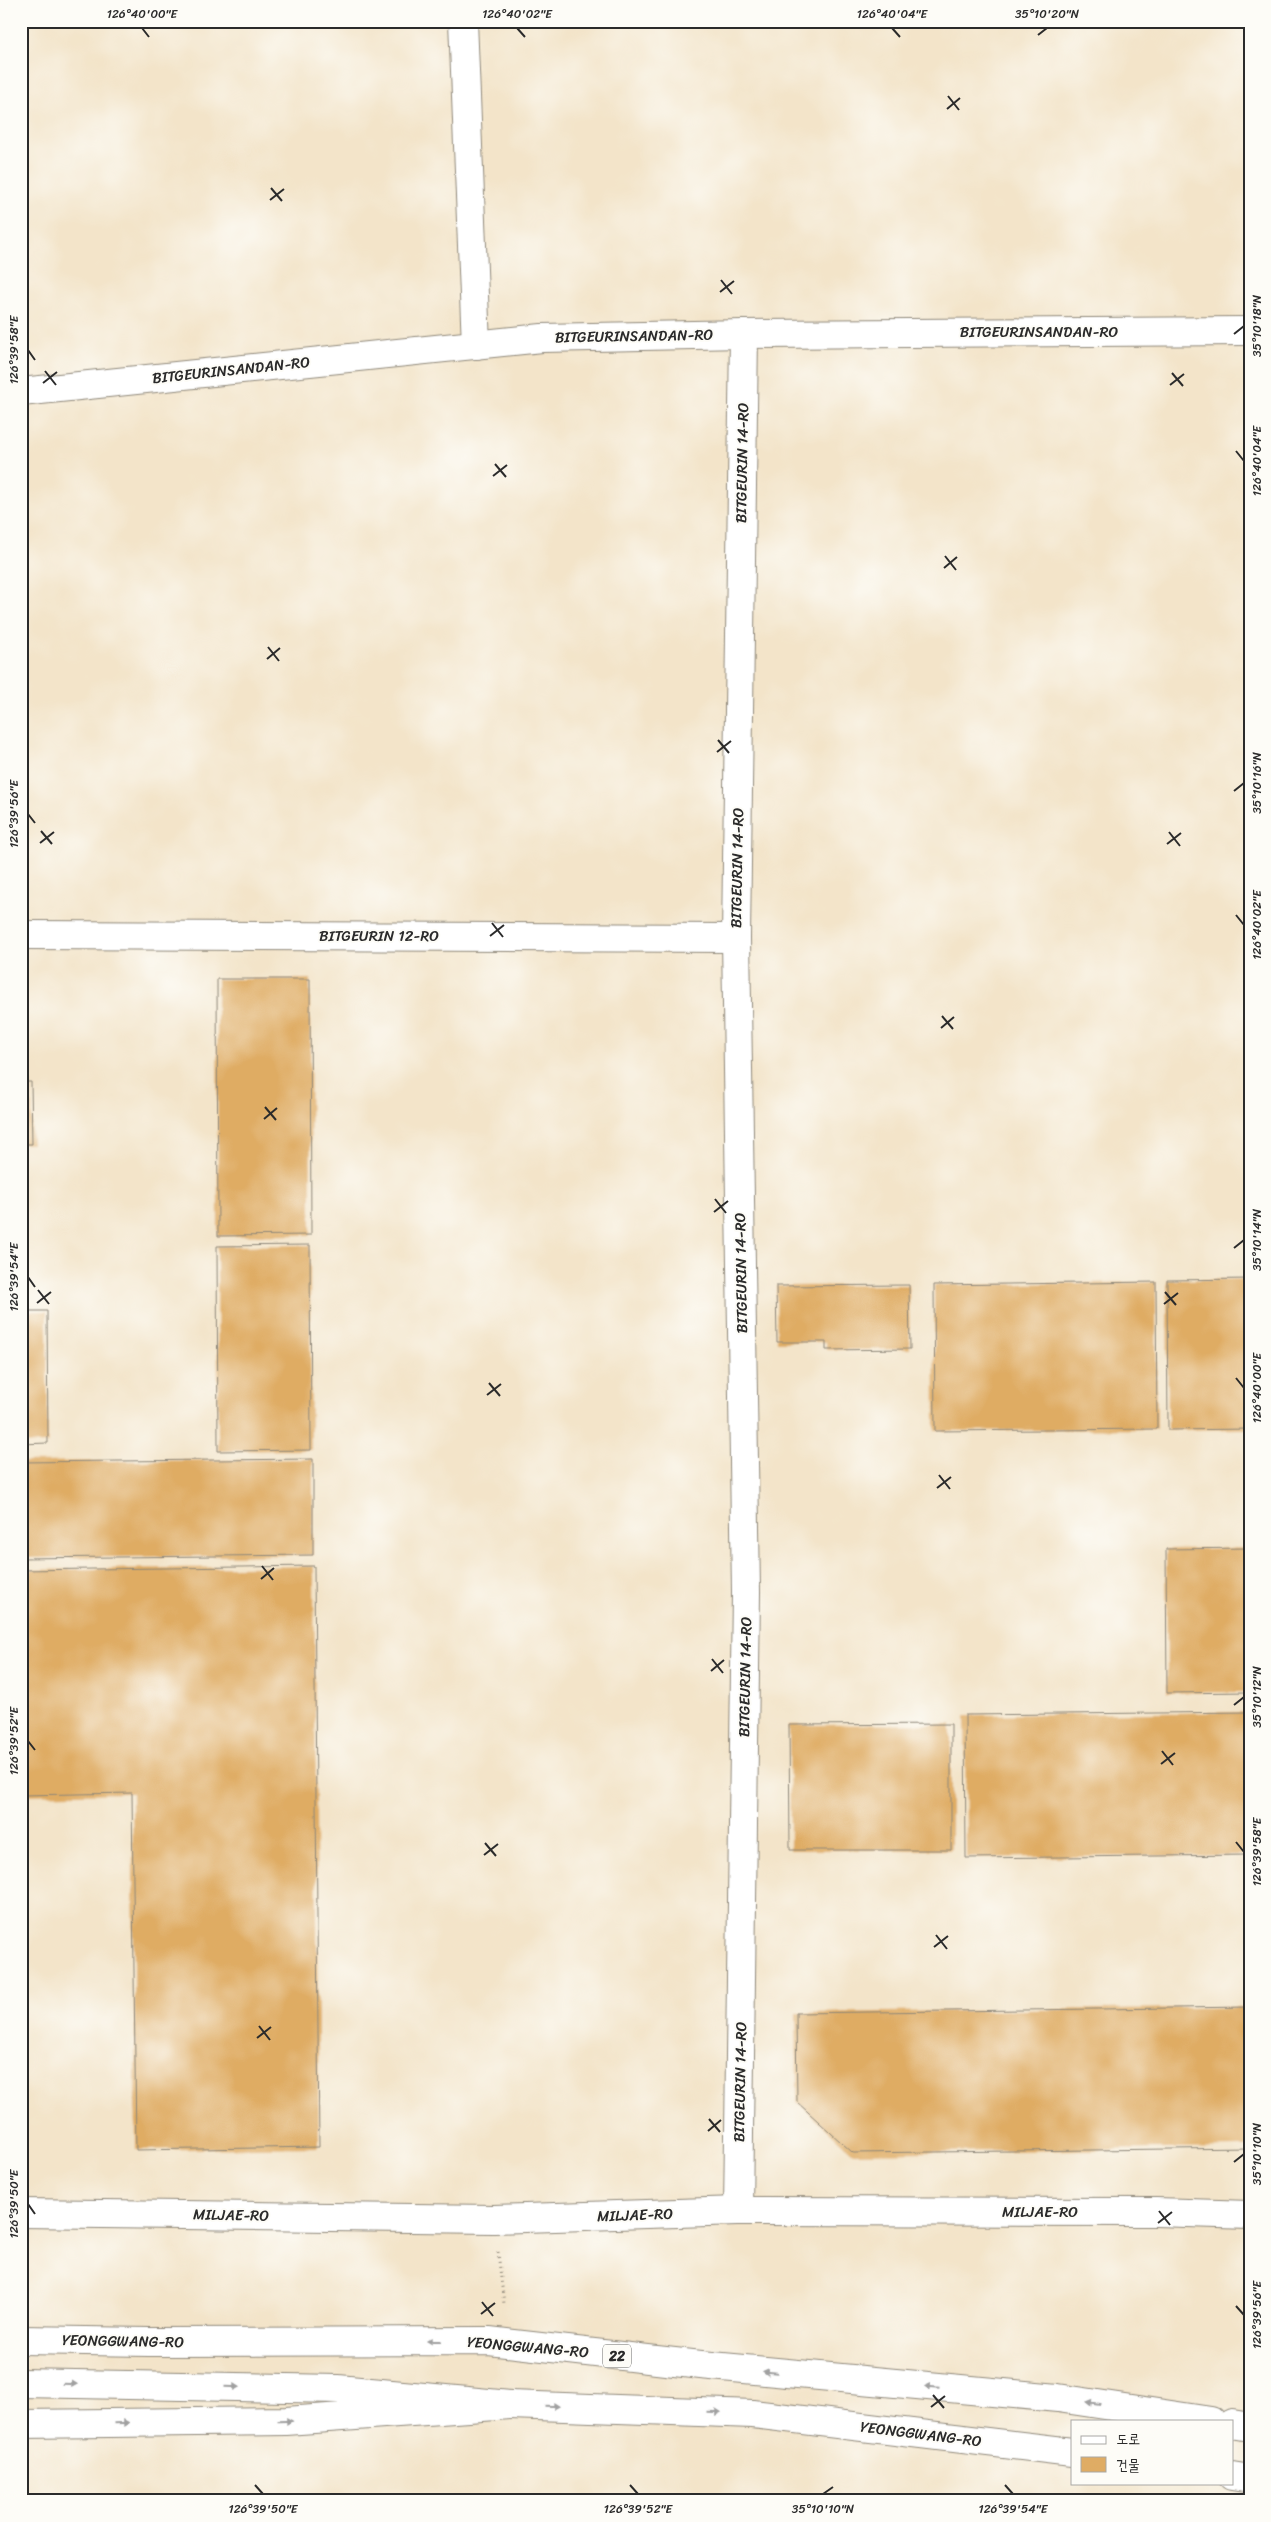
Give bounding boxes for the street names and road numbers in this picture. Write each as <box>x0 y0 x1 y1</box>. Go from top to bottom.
street label: BITGEURINSANDAN-RO <box>960 319 1118 345</box>
street label: BITGEURINSANDAN-RO <box>555 322 714 350</box>
street label: BITGEURINSANDAN-RO <box>151 349 311 391</box>
street label: BITGEURIN 14-RO <box>728 402 756 524</box>
street label: BITGEURIN 14-RO <box>723 807 751 929</box>
street label: BITGEURIN 12-RO <box>319 923 439 949</box>
street label: BITGEURIN 14-RO <box>727 1212 755 1334</box>
street label: BITGEURIN 14-RO <box>731 1616 759 1738</box>
street label: BITGEURIN 14-RO <box>726 2021 754 2143</box>
street label: MILJAE-RO <box>1002 2199 1078 2225</box>
street label: MILJAE-RO <box>193 2201 269 2229</box>
street label: MILJAE-RO <box>597 2201 674 2229</box>
street label: YEONGGWANG-RO <box>62 2327 185 2355</box>
street label: YEONGGWANG-RO <box>466 2329 590 2365</box>
road number: 22 <box>603 2344 631 2368</box>
street label: YEONGGWANG-RO <box>859 2414 983 2454</box>

